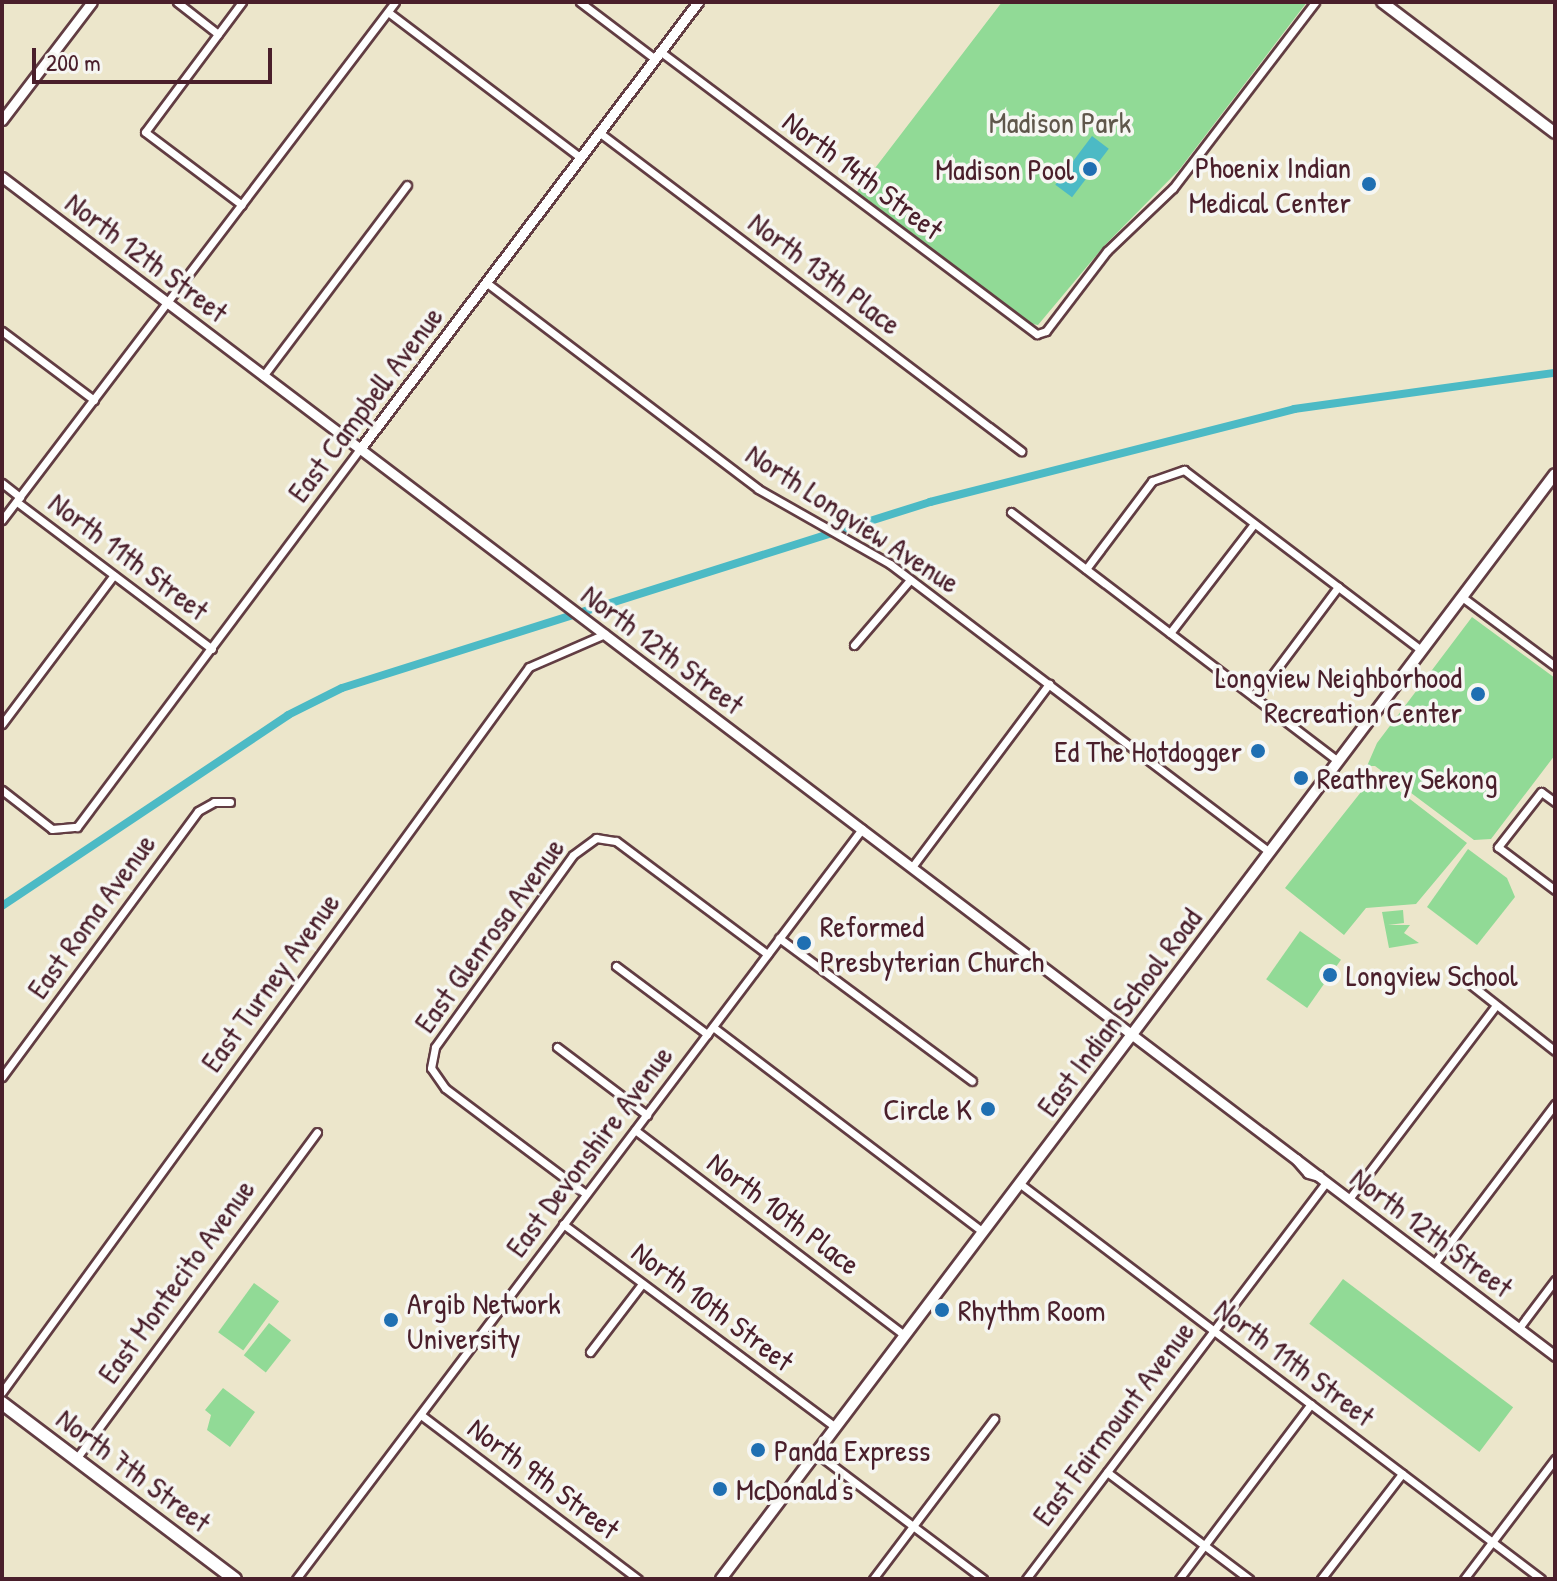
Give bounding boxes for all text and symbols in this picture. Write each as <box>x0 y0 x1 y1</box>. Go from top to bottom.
scale bar <box>36 32 276 82</box>
text: 200 m <box>46 46 101 78</box>
street label: North 14th Street <box>776 103 950 247</box>
park label: Madison Park <box>989 104 1131 140</box>
place label: Phoenix Indian Medical Center <box>1189 149 1351 220</box>
place label: Madison Pool <box>935 151 1074 187</box>
marker: Madison Pool <box>1081 160 1099 178</box>
marker: Phoenix Indian Medical Center <box>1358 173 1380 195</box>
street label: North 12th Street <box>59 184 235 330</box>
street label: North 13th Place <box>742 204 908 342</box>
street label: East Campbell Avenue <box>280 299 450 509</box>
street label: North Longview Avenue <box>740 436 966 600</box>
street label: North 11th Street <box>42 484 216 628</box>
street label: North 12th Street <box>575 576 751 722</box>
place label: Longview Neighborhood Recreation Center <box>1215 659 1462 730</box>
marker: Longview Neighborhood Recreation Center <box>1469 685 1487 703</box>
place label: Ed The Hotdogger <box>1054 733 1242 769</box>
marker: Ed The Hotdogger <box>1249 742 1267 760</box>
place label: Reathrey Sekong <box>1317 760 1497 796</box>
marker: Reathrey Sekong <box>1292 769 1310 787</box>
street label: East Roma Avenue <box>19 827 163 1005</box>
street label: East Glenrosa Avenue <box>406 831 572 1039</box>
street label: East Turney Avenue <box>193 885 347 1079</box>
street label: East Indian School Road <box>1029 901 1209 1123</box>
place label: Reformed Presbyterian Church <box>820 908 1044 978</box>
marker: Reformed Presbyterian Church <box>795 934 813 952</box>
place label: Longview School <box>1346 957 1518 993</box>
marker: Longview School <box>1321 966 1339 984</box>
street label: East Devonshire Avenue <box>498 1038 680 1264</box>
place label: Circle K <box>883 1091 972 1127</box>
marker: Circle K <box>979 1100 997 1118</box>
street label: North 10th Place <box>701 1144 867 1282</box>
street label: North 12th Street <box>1344 1159 1520 1305</box>
street label: East Montecito Avenue <box>90 1172 262 1390</box>
street label: North 10th Street <box>625 1233 801 1379</box>
place label: Argib Network University <box>407 1285 561 1356</box>
street label: North 11th Street <box>1208 1290 1382 1434</box>
place label: Rhythm Room <box>958 1292 1105 1328</box>
marker: Rhythm Room <box>933 1301 951 1319</box>
marker: Argib Network University <box>382 1311 400 1329</box>
street label: East Fairmount Avenue <box>1024 1314 1202 1532</box>
street label: North 7th Street <box>50 1400 218 1540</box>
street label: North 9th Street <box>461 1409 627 1547</box>
place label: Panda Express <box>774 1432 930 1468</box>
marker: Panda Express <box>749 1441 767 1459</box>
place label: McDonald's <box>736 1471 853 1507</box>
marker: McDonald's <box>711 1480 729 1498</box>

